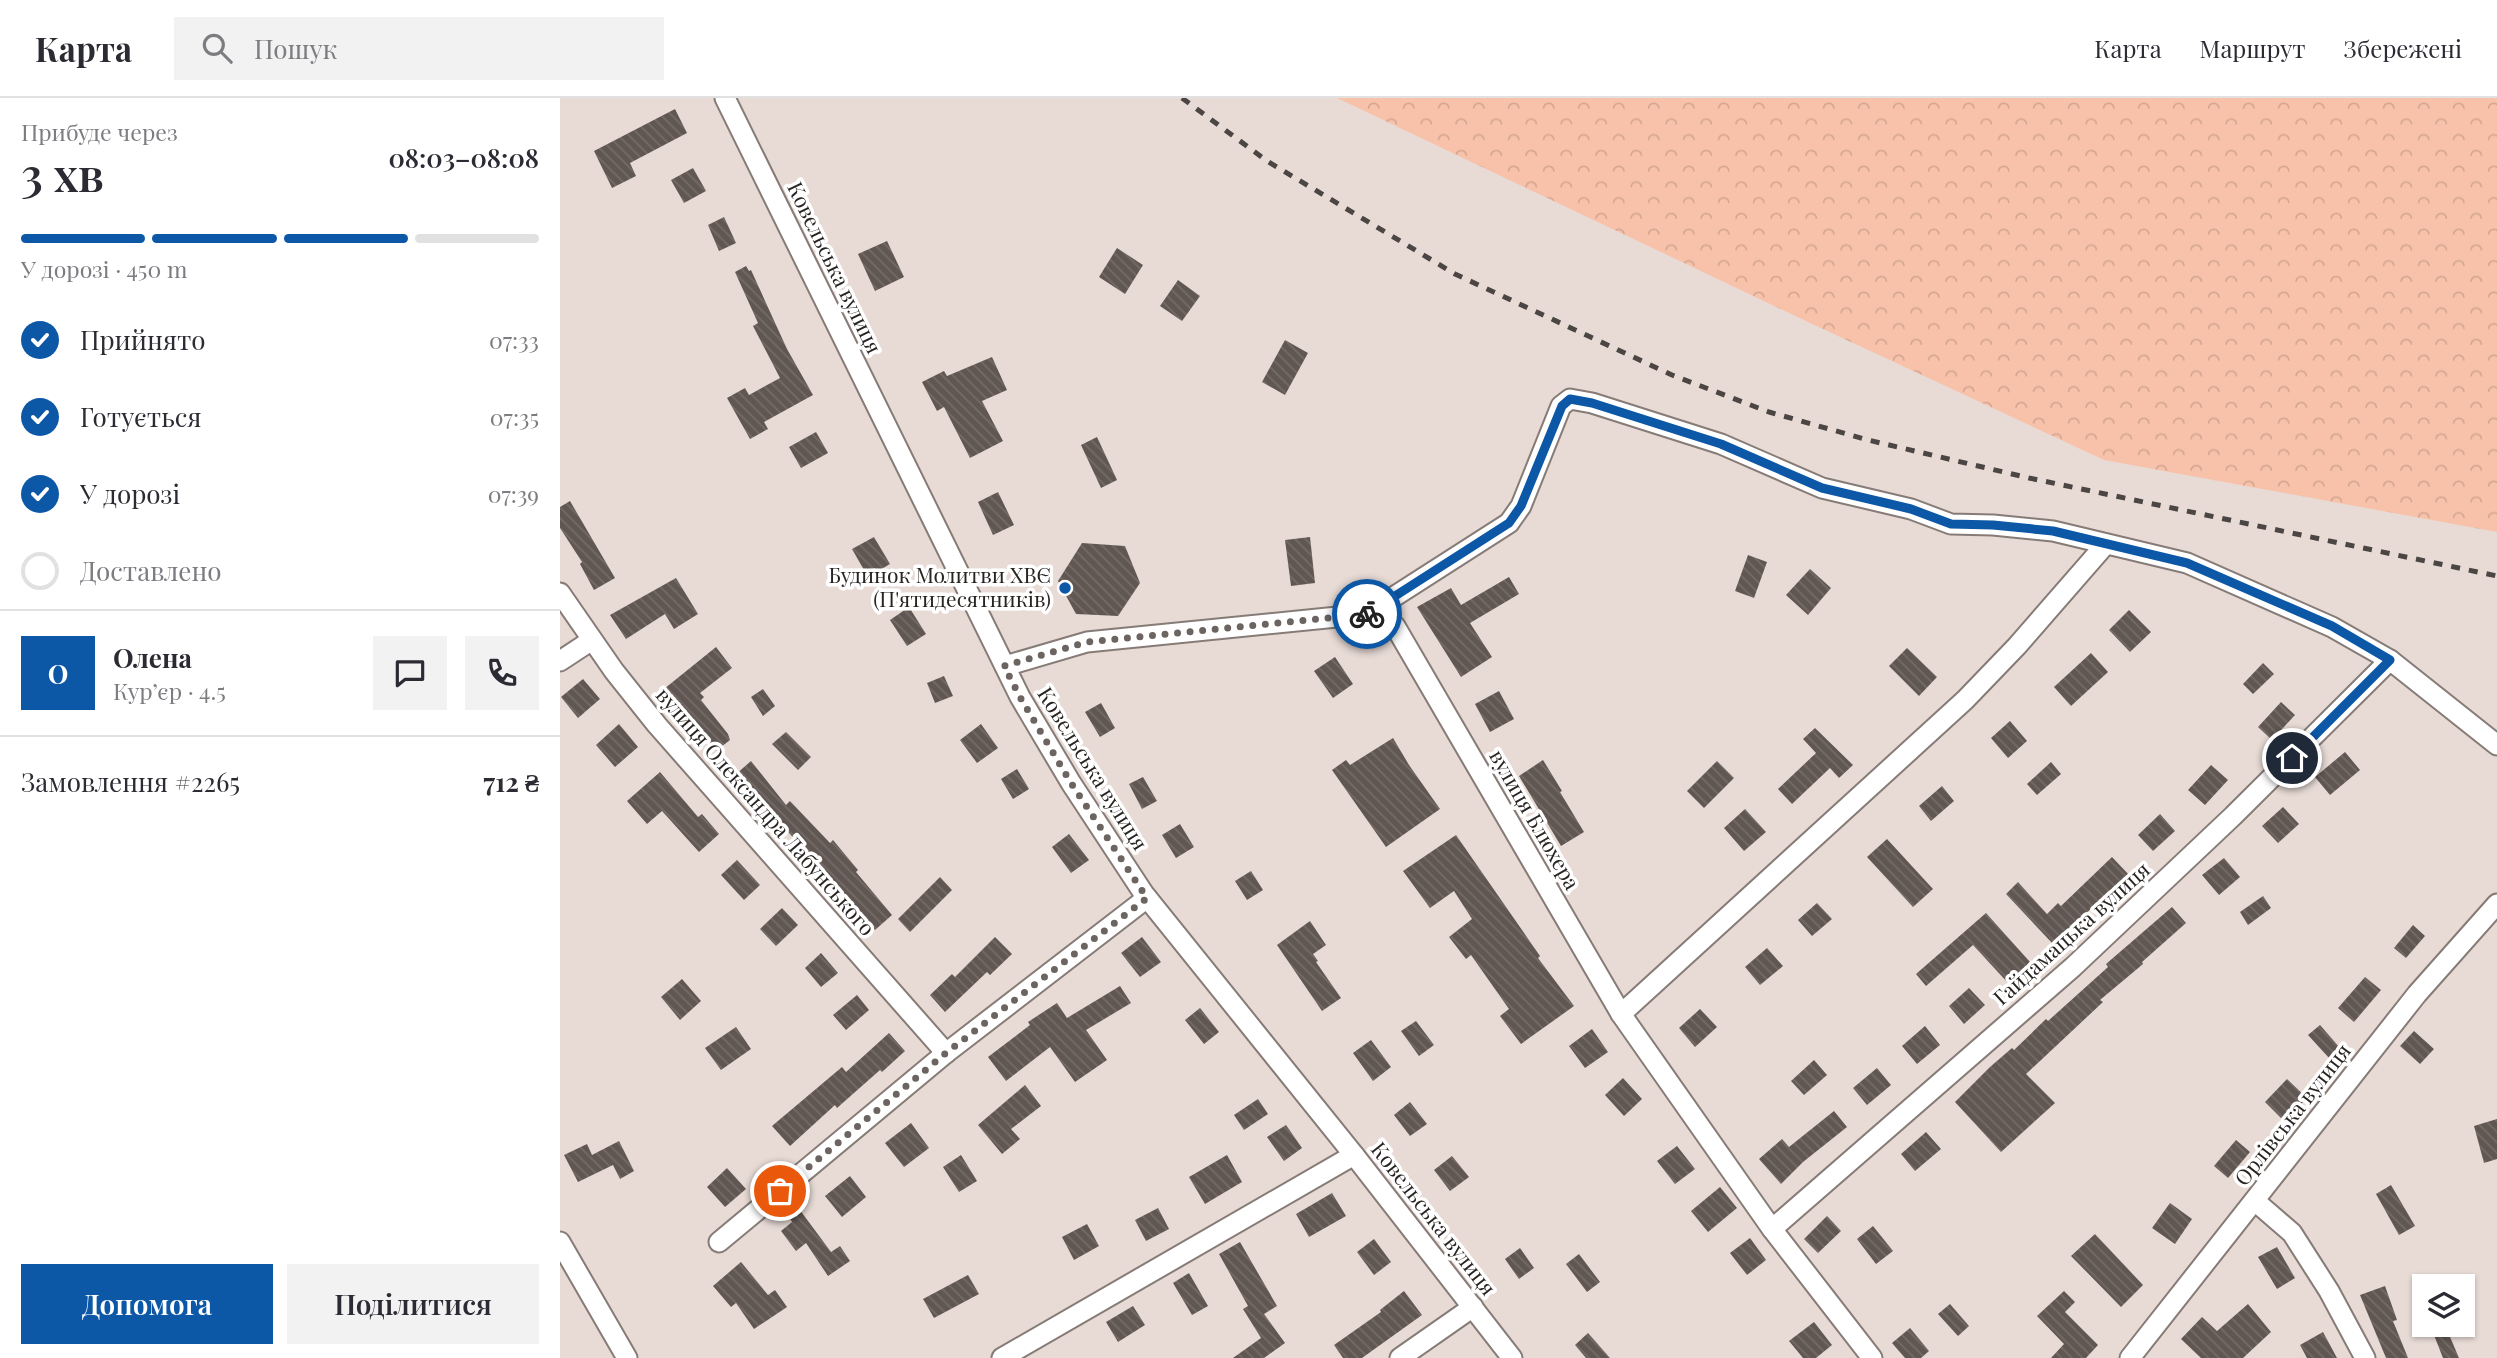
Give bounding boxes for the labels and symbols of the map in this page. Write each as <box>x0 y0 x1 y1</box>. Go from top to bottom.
street label: Ковельська вулиця <box>782 177 889 357</box>
place label: Будинок Молитви ХВЄ (П'ятидесятників) <box>828 560 1051 612</box>
courier <box>1332 579 1402 649</box>
marker: Будинок Молитви ХВЄ (П'ятидесятників) <box>1057 580 1073 596</box>
street label: вулиця Олександра Лабунського <box>651 681 882 941</box>
street label: Ковельська вулиця <box>1032 681 1155 855</box>
pin <box>2262 728 2322 788</box>
street label: вулиця Блюхера <box>1484 744 1587 895</box>
street label: Гайдамацька вулиця <box>1986 855 2155 1010</box>
street label: Орлівська вулиця <box>2227 1037 2356 1191</box>
street label: Ковельська вулиця <box>1366 1135 1503 1300</box>
pin <box>750 1161 810 1221</box>

